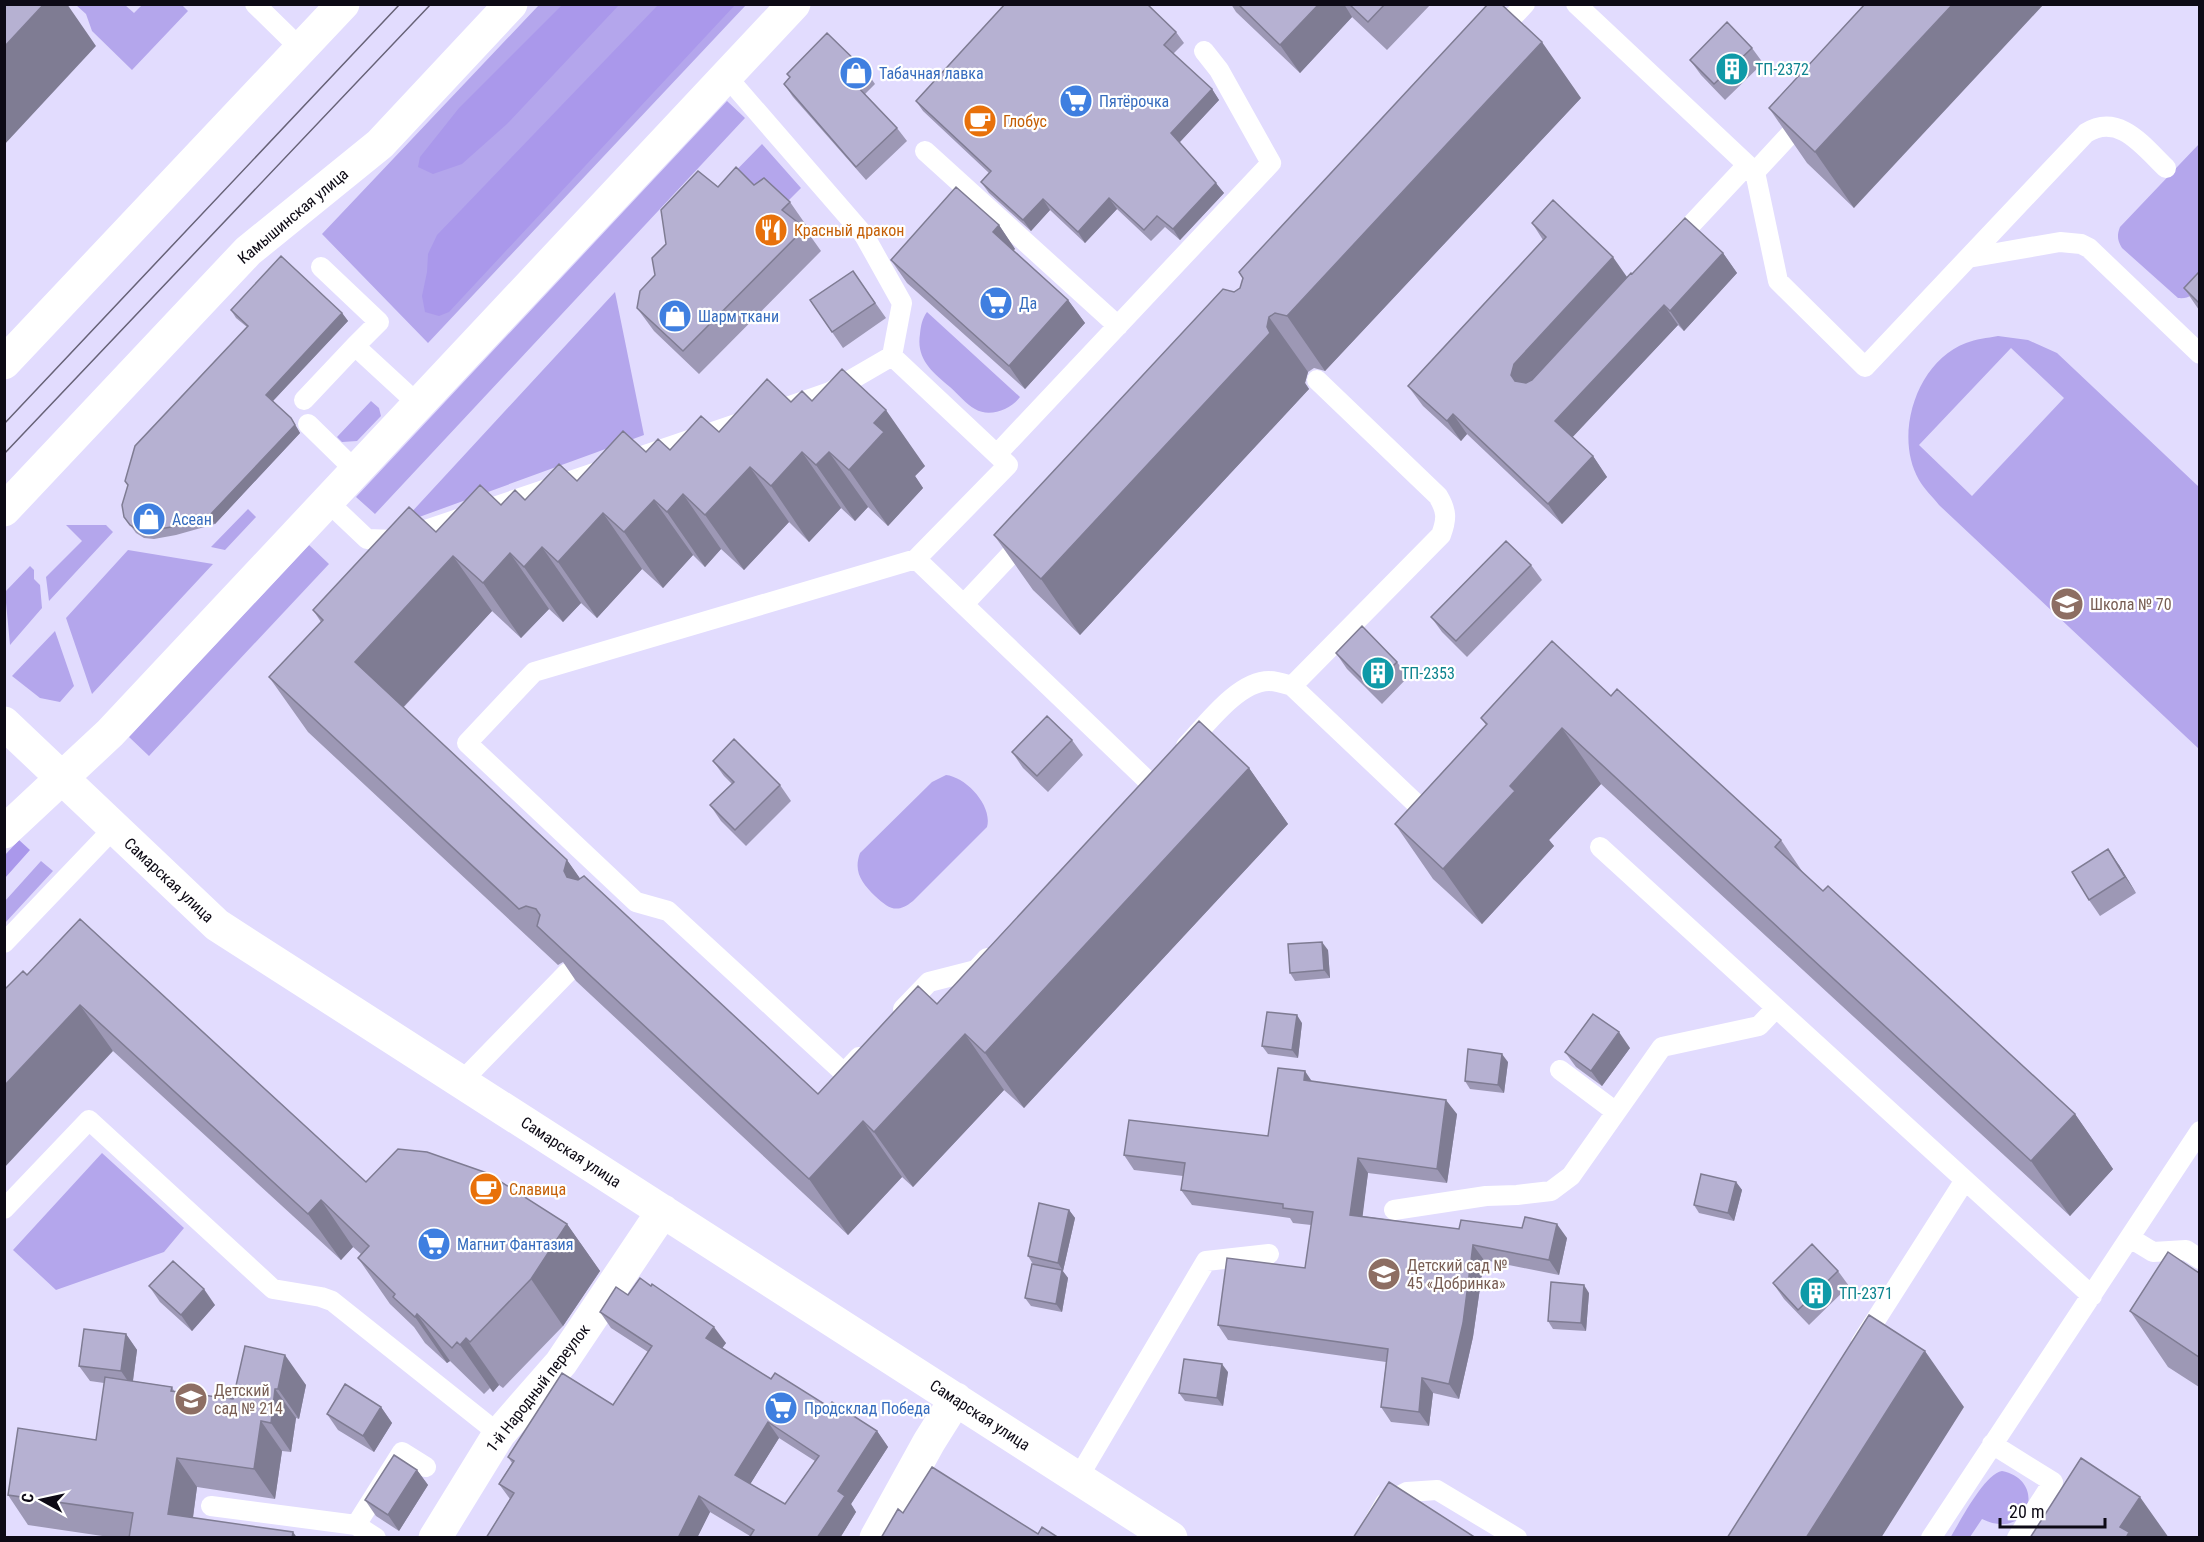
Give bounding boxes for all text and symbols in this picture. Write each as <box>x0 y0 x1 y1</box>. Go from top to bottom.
building icon: ТП-2372 <box>1714 51 1750 87</box>
shop icon: Табачная лавка <box>838 55 874 91</box>
place label: ТП-2372 <box>1755 60 1809 79</box>
place label: Табачная лавка <box>879 64 984 83</box>
supermarket icon: Пятёрочка <box>1058 83 1094 119</box>
place label: Пятёрочка <box>1099 92 1169 111</box>
cafe icon: Глобус <box>962 103 998 139</box>
place label: Глобус <box>1003 112 1047 131</box>
street label: Камышинская улица <box>234 164 352 268</box>
restaurant icon: Красный дракон <box>753 212 789 248</box>
place label: Красный дракон <box>794 221 904 240</box>
supermarket icon: Да <box>978 285 1014 321</box>
place label: Да <box>1019 294 1037 313</box>
shop icon: Шарм ткани <box>657 298 693 334</box>
place label: Шарм ткани <box>698 307 779 326</box>
shop icon: Асеан <box>131 501 167 537</box>
place label: Асеан <box>172 510 212 529</box>
school or university icon: Школа № 70 <box>2049 586 2085 622</box>
place label: Школа № 70 <box>2090 595 2172 614</box>
building icon: ТП-2353 <box>1360 655 1396 691</box>
place label: ТП-2353 <box>1401 664 1455 683</box>
street label: Самарская улица <box>120 834 218 926</box>
street label: Самарская улица <box>517 1113 625 1191</box>
cafe icon: Славица <box>468 1171 504 1207</box>
place label: Славица <box>509 1180 566 1199</box>
supermarket icon: Магнит Фантазия <box>416 1226 452 1262</box>
place label: Магнит Фантазия <box>457 1235 573 1254</box>
school or university icon: Детский сад № 45 «Добринка» <box>1366 1256 1402 1292</box>
place label: Детский сад № 45 «Добринка» <box>1407 1256 1508 1293</box>
building icon: ТП-2371 <box>1798 1275 1834 1311</box>
place label: ТП-2371 <box>1839 1284 1893 1303</box>
street label: 1-й Народный переулок <box>482 1320 594 1456</box>
street label: Самарская улица <box>926 1376 1034 1454</box>
school or university icon: Детский сад № 214 <box>173 1381 209 1417</box>
place label: Детский сад № 214 <box>214 1381 283 1418</box>
supermarket icon: Продсклад Победа <box>763 1390 799 1426</box>
place label: Продсклад Победа <box>804 1399 930 1418</box>
north arrow <box>12 1470 72 1530</box>
scale bar <box>2000 1491 2105 1529</box>
text: С <box>18 1492 38 1504</box>
text: 20 m <box>2009 1501 2044 1522</box>

